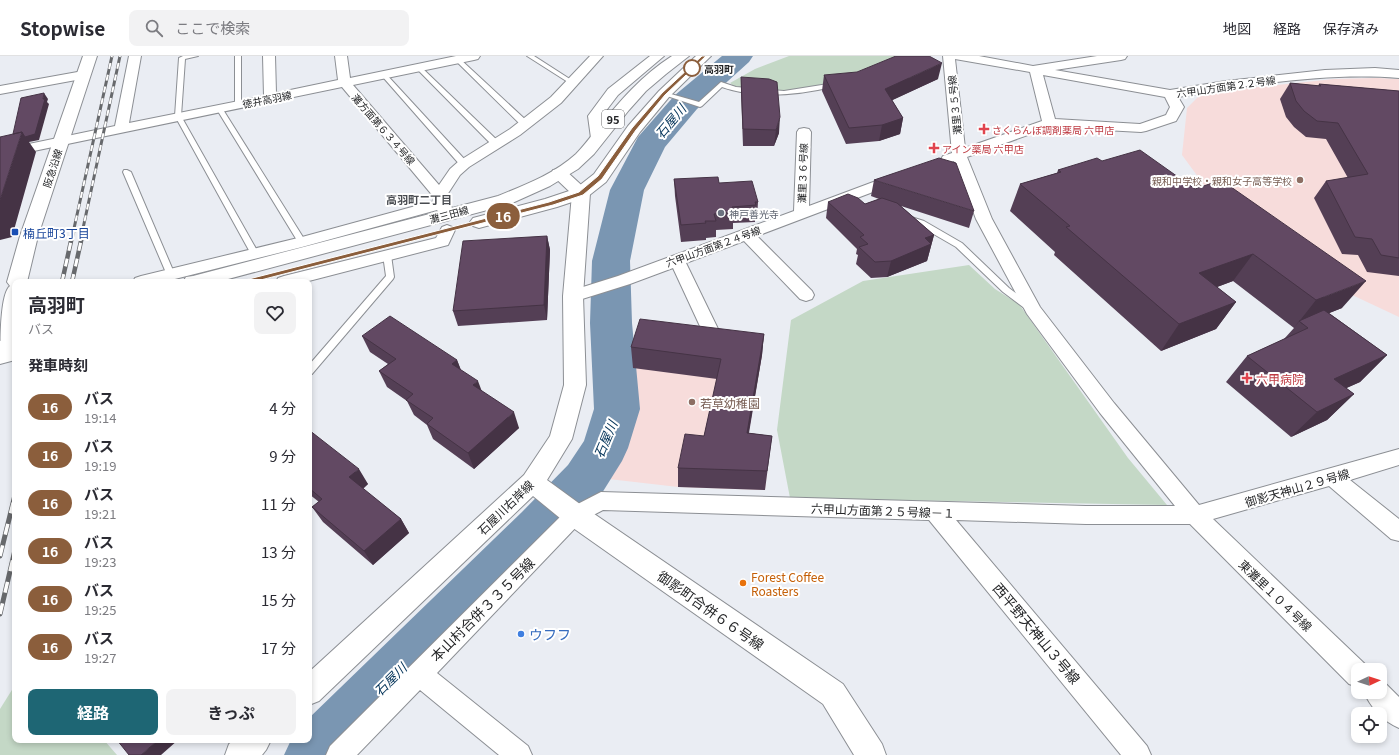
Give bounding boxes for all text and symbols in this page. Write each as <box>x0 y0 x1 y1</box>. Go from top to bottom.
search box <box>129 10 409 46</box>
text: Stopwise <box>20 14 105 41</box>
icon: search <box>143 17 165 39</box>
text: ここで検索 <box>175 17 250 38</box>
text: 地図 <box>1223 18 1251 38</box>
text: 経路 <box>1273 18 1301 38</box>
text: 保存済み <box>1323 18 1379 38</box>
marker: 高羽町 <box>683 59 701 77</box>
place label: 高羽町 <box>704 61 734 76</box>
street label: 六甲山方面第２２号線 <box>1175 72 1277 100</box>
street label: 灘里３５号線 <box>943 74 965 136</box>
street label: 徳井高羽線 <box>241 87 293 111</box>
street label: 灘方面第６３４号線 <box>349 90 419 168</box>
water label: 石屋川 <box>650 98 691 142</box>
road number: 95 <box>602 110 624 128</box>
place label: さくらんぼ調剤薬局 六甲店 <box>992 122 1114 137</box>
marker: さくらんぼ調剤薬局 六甲店 <box>979 124 989 134</box>
place label: アイン薬局 六甲店 <box>942 141 1024 156</box>
street label: 灘里３６号線 <box>793 143 811 203</box>
marker: アイン薬局 六甲店 <box>929 143 939 153</box>
street label: 阪急沿線 <box>39 147 65 189</box>
place label: 親和中学校・親和女子高等学校 <box>1152 173 1292 188</box>
marker: 親和中学校・親和女子高等学校 <box>1295 175 1305 185</box>
district label: 高羽町二丁目 <box>386 191 452 207</box>
street label: 灘三田線 <box>428 202 470 226</box>
line badge: 16 <box>485 203 521 229</box>
text: 16 <box>495 206 511 226</box>
place label: 神戸善光寺 <box>729 206 779 221</box>
marker: 神戸善光寺 <box>716 208 726 218</box>
street label: 六甲山方面第２４号線 <box>663 222 763 270</box>
place label: 楠丘町3丁目 <box>23 224 90 241</box>
marker: 楠丘町3丁目 <box>10 227 20 237</box>
text: 高羽町 <box>28 290 85 317</box>
button: heart <box>254 292 296 334</box>
text: バス <box>28 319 54 338</box>
text: 発車時刻 <box>28 354 88 375</box>
place label: 六甲病院 <box>1256 370 1304 387</box>
marker: 六甲病院 <box>1241 372 1253 384</box>
text: バス <box>84 387 114 408</box>
place label: 若草幼稚園 <box>700 394 760 411</box>
text: 16 <box>42 397 58 417</box>
text: 4 分 <box>269 397 296 418</box>
marker: 若草幼稚園 <box>687 397 697 407</box>
text: 19:14 <box>84 408 116 427</box>
water label: 石屋川 <box>589 416 622 461</box>
text: バス <box>84 435 114 456</box>
text: 16 <box>42 445 58 465</box>
text: 9 分 <box>269 445 296 466</box>
text: 19:19 <box>84 456 116 475</box>
street label: 御影天神山２９号線 <box>1243 464 1351 510</box>
street label: 石屋川右岸線 <box>473 476 537 538</box>
text: バス <box>84 483 114 504</box>
text: 16 <box>42 493 58 513</box>
text: 11 分 <box>261 493 296 514</box>
street label: 六甲山方面第２５号線－１ <box>811 499 955 521</box>
text: 19:21 <box>84 504 116 523</box>
text: バス <box>84 531 114 552</box>
text: 16 <box>42 541 58 561</box>
text: 13 分 <box>261 541 296 562</box>
text: 19:23 <box>84 552 116 571</box>
street label: 本山村合併３３５号線 <box>425 552 539 666</box>
street label: 東灘里１０４号線 <box>1236 556 1316 634</box>
street label: 御影町合併６６号線 <box>654 566 768 654</box>
place label: Forest Coffee Roasters <box>751 568 824 599</box>
marker: Forest Coffee Roasters <box>738 578 748 588</box>
street label: 西平野天神山３号線 <box>989 578 1085 688</box>
text: バス <box>84 579 114 600</box>
text: 16 <box>42 589 58 609</box>
text: 15 分 <box>261 589 296 610</box>
text: 19:25 <box>84 600 116 619</box>
place label: ウフフ <box>529 624 571 644</box>
text: バス <box>84 627 114 648</box>
marker: ウフフ <box>516 629 526 639</box>
text: 16 <box>42 637 58 657</box>
text: 17 分 <box>261 637 296 658</box>
text: 19:27 <box>84 648 116 667</box>
water label: 石屋川 <box>369 657 412 700</box>
north arrow <box>1351 663 1387 699</box>
map controls <box>1351 663 1387 743</box>
button: 経路 <box>28 689 158 735</box>
button: きっぷ <box>166 689 296 735</box>
button: locate <box>1351 707 1387 743</box>

